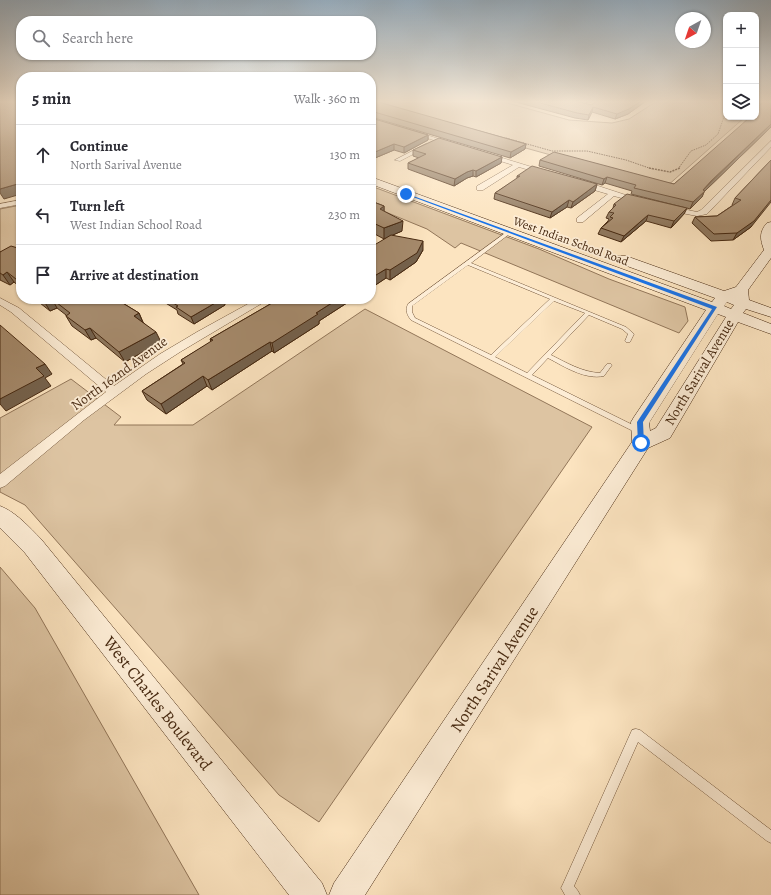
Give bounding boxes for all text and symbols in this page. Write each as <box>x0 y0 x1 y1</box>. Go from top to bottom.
north arrow <box>675 12 711 48</box>
map controls <box>723 12 759 120</box>
button: + <box>723 12 759 48</box>
search box <box>16 16 376 60</box>
icon: search <box>30 27 52 49</box>
text: Search here <box>62 28 133 48</box>
button: − <box>723 48 759 84</box>
button: layers <box>723 84 759 120</box>
text: 5 min <box>32 87 71 110</box>
text: Walk · 360 m <box>294 90 360 107</box>
text: Continue <box>70 136 128 156</box>
icon: ahead <box>32 144 54 166</box>
text: 130 m <box>330 146 360 163</box>
text: North Sarival Avenue <box>70 156 182 173</box>
route end <box>397 185 415 203</box>
text: Turn left <box>70 196 125 216</box>
icon: left <box>32 204 54 226</box>
text: 230 m <box>328 206 360 223</box>
street label: West Indian School Road <box>510 212 631 270</box>
text: West Indian School Road <box>70 216 202 233</box>
icon: arrive <box>32 264 54 286</box>
text: Arrive at destination <box>70 265 199 285</box>
street label: North Sarival Avenue <box>660 316 739 429</box>
street label: North 162nd Avenue <box>67 332 171 415</box>
route start <box>632 434 650 452</box>
street label: North Sarival Avenue <box>445 602 544 737</box>
street label: West Charles Boulevard <box>97 631 218 776</box>

